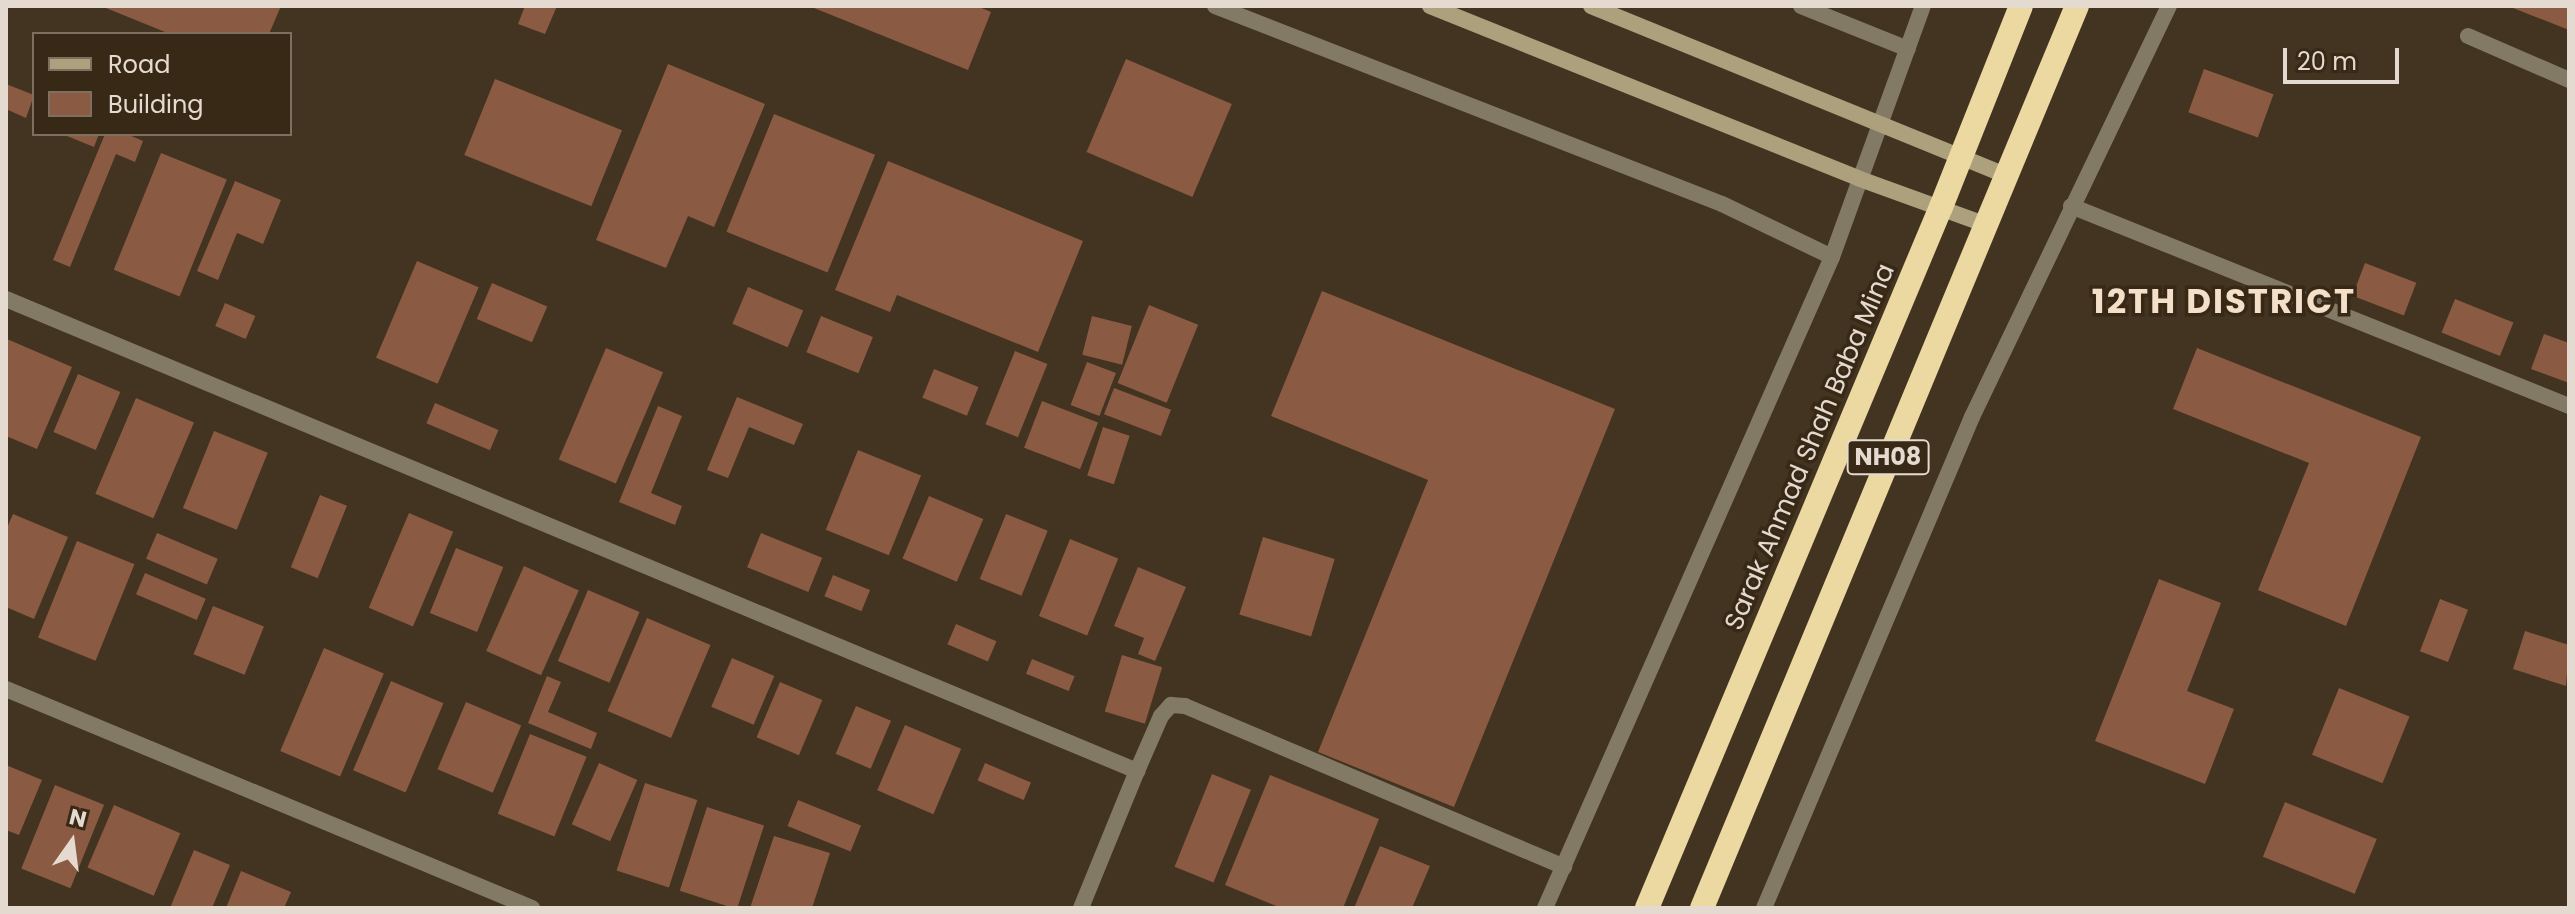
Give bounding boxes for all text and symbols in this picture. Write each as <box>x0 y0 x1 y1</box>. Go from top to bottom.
legend <box>32 32 292 136</box>
scale bar <box>2287 32 2403 82</box>
text: 20 m <box>2297 45 2357 78</box>
text: Road <box>108 48 170 81</box>
text: Building <box>108 88 204 121</box>
street label: Sarak Ahmad Shah Baba Mina <box>1718 259 1902 635</box>
district label: 12TH DISTRICT <box>2092 282 2356 322</box>
road number: NH08 <box>1846 437 1930 477</box>
text: N <box>66 801 90 835</box>
north arrow <box>32 802 112 882</box>

